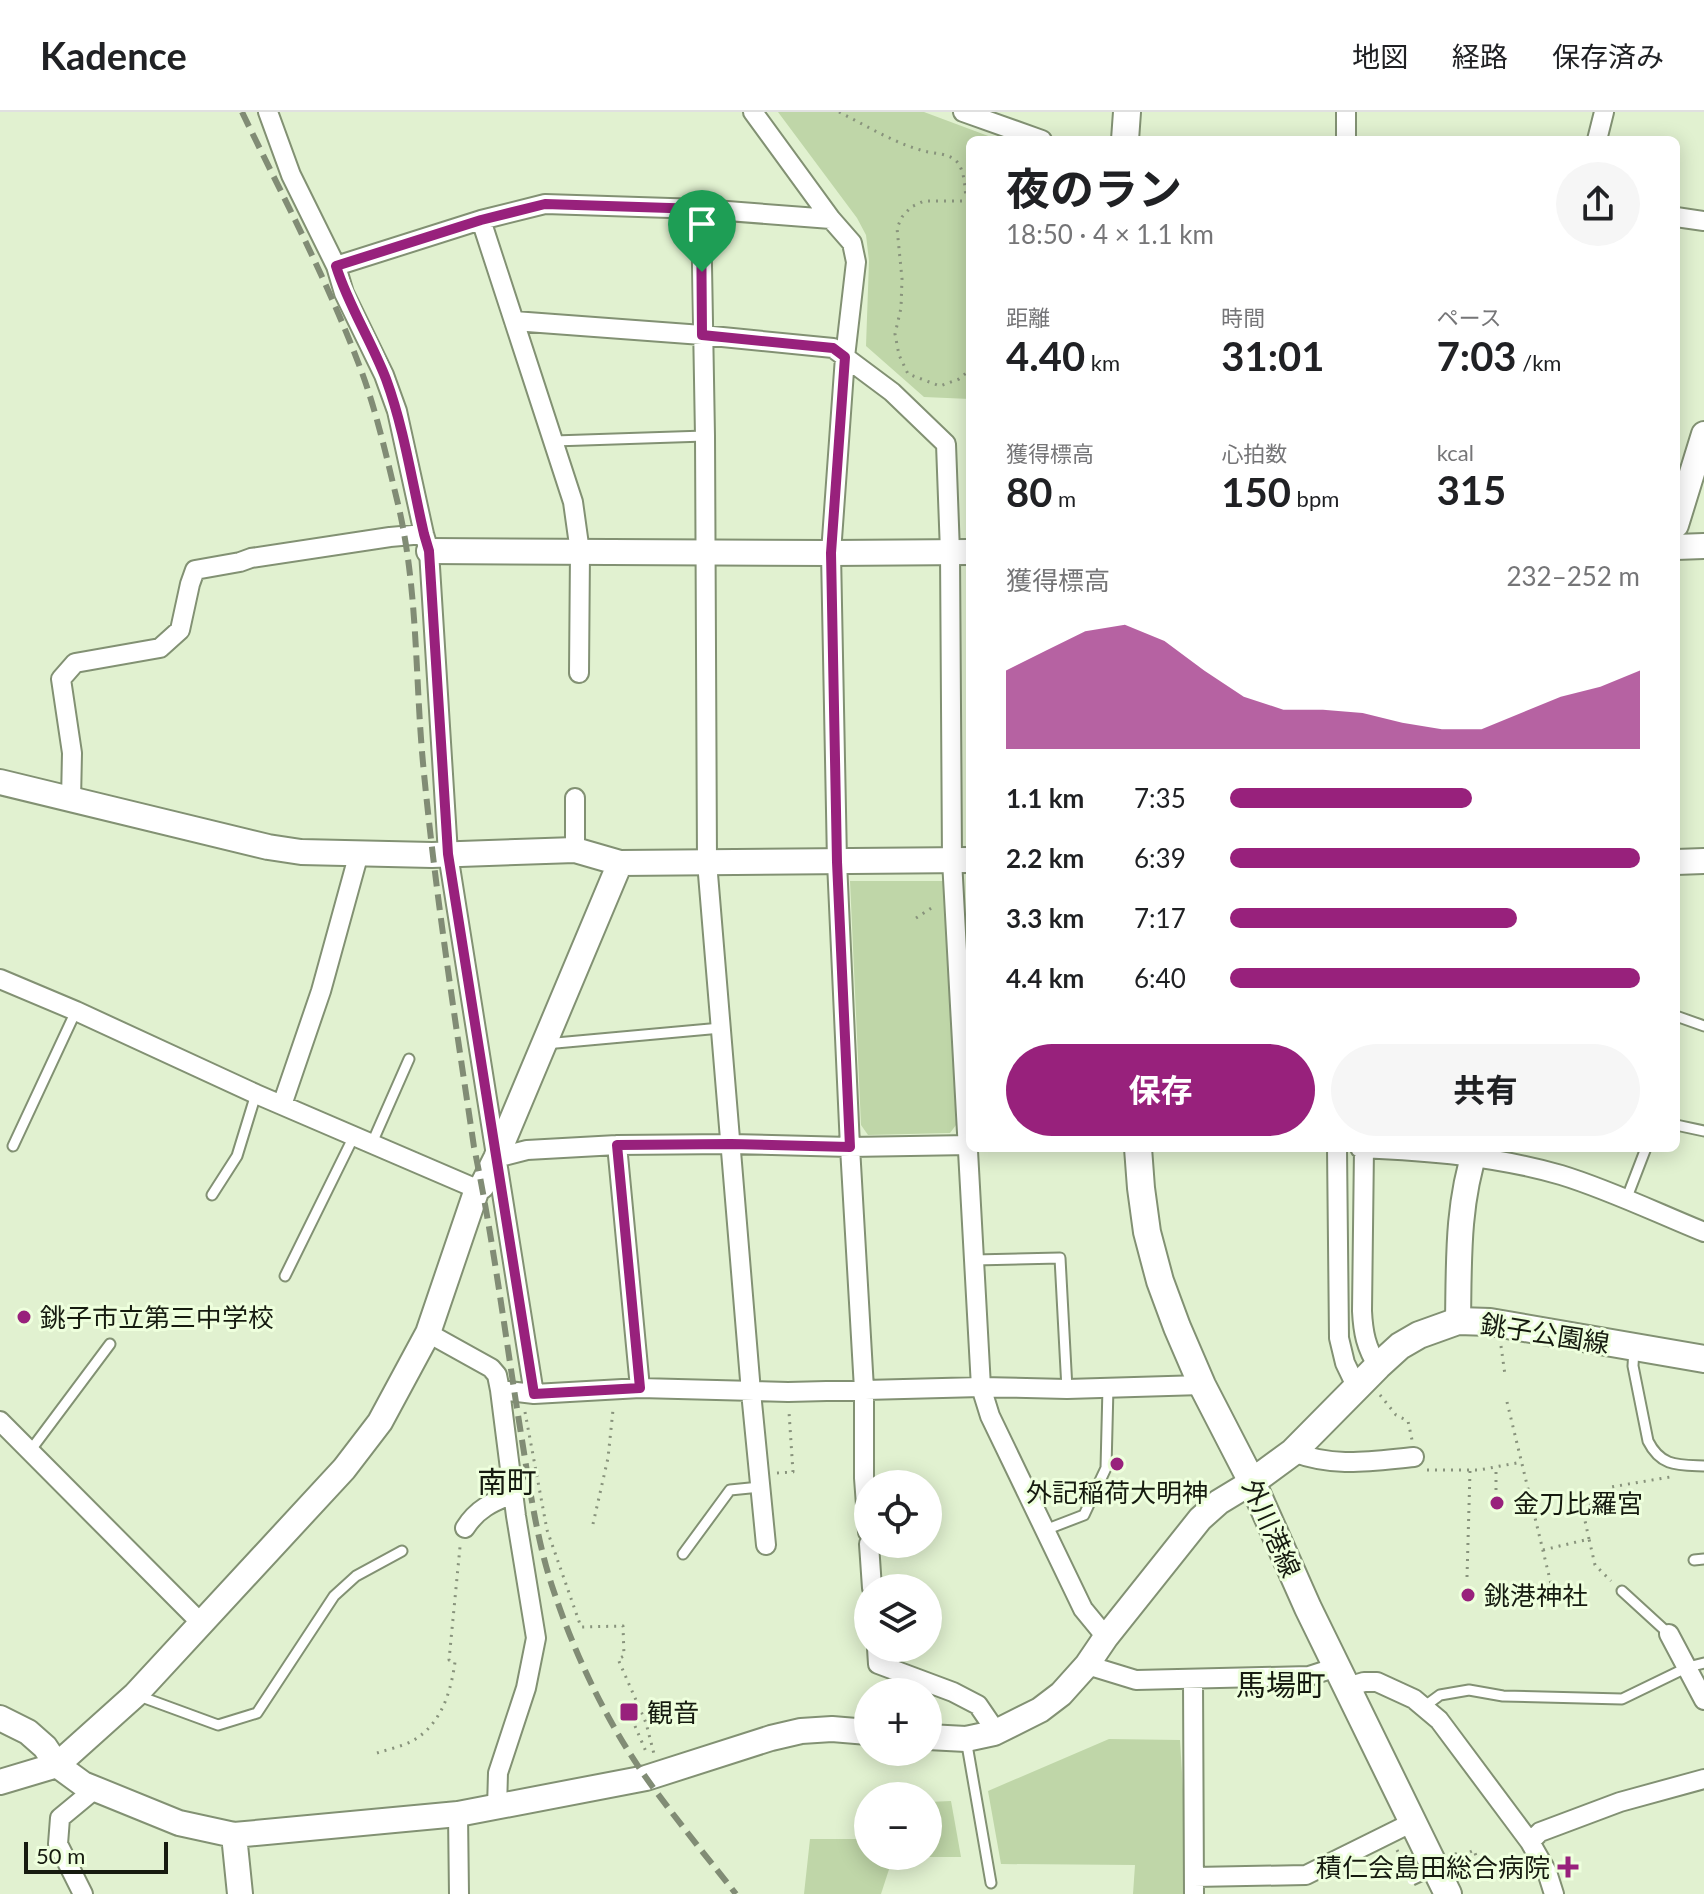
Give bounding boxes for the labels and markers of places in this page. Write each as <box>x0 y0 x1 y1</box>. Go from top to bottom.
pin <box>668 190 736 272</box>
place label: 銚子市立第三中学校 <box>40 1301 274 1333</box>
marker: 銚子市立第三中学校 <box>15 1308 33 1326</box>
marker: 外記稲荷大明神 <box>1108 1455 1126 1473</box>
place label: 外記稲荷大明神 <box>1026 1476 1208 1508</box>
place label: 金刀比羅宮 <box>1513 1487 1643 1519</box>
marker: 金刀比羅宮 <box>1488 1494 1506 1512</box>
place label: 銚港神社 <box>1484 1579 1588 1611</box>
marker: 銚港神社 <box>1459 1586 1477 1604</box>
place label: 観音 <box>647 1696 699 1728</box>
marker: 観音 <box>618 1701 640 1723</box>
place label: 積仁会島田総合病院 <box>1316 1851 1550 1883</box>
marker: 積仁会島田総合病院 <box>1557 1856 1579 1878</box>

